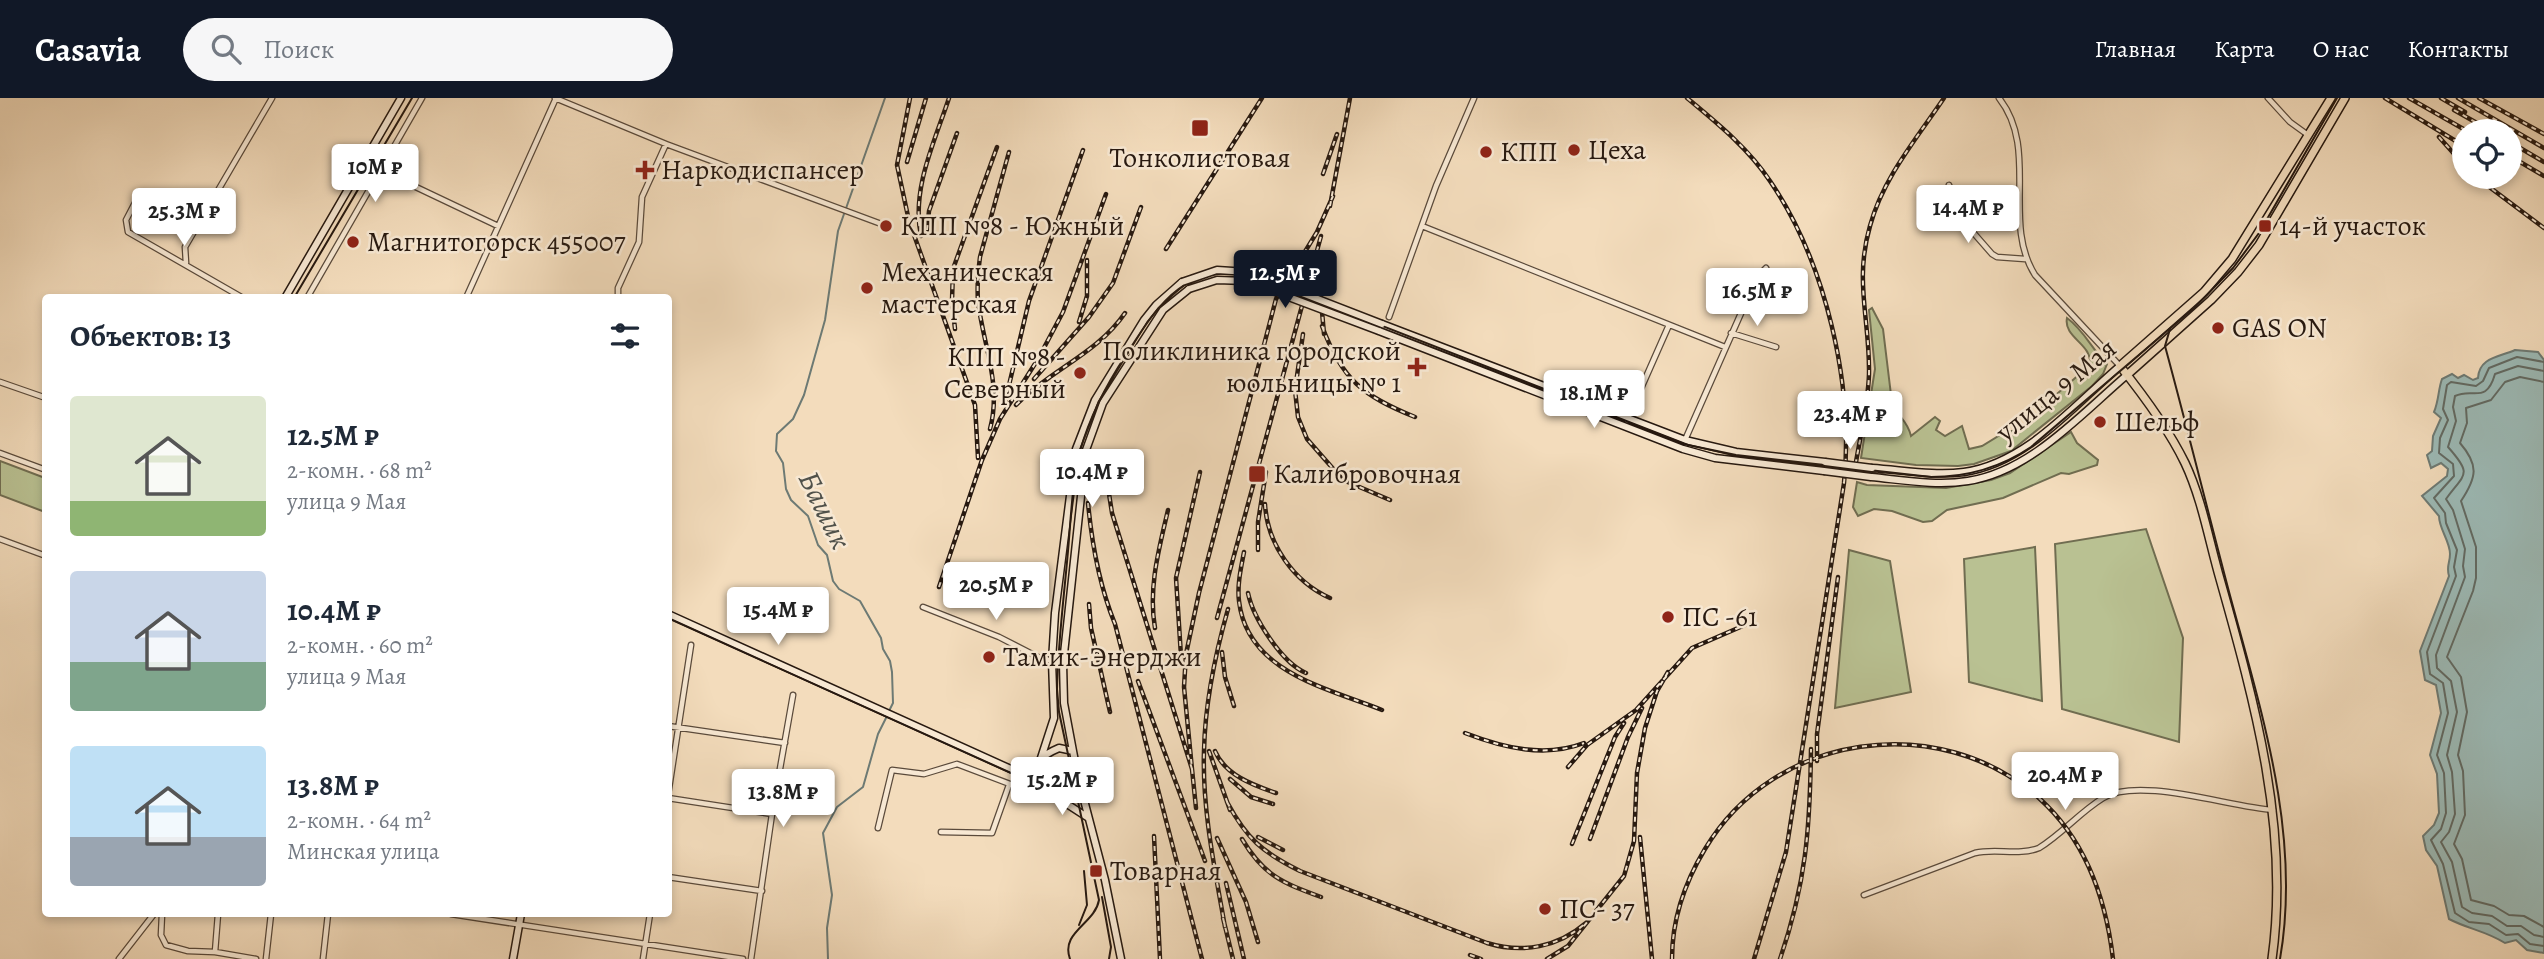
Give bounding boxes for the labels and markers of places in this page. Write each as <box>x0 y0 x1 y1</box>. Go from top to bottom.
marker: Тонколистовая <box>1190 118 1210 138</box>
place label: Цеха <box>1588 131 1646 169</box>
place label: КПП <box>1500 133 1558 171</box>
place label: Тонколистовая <box>1110 139 1291 177</box>
marker: Цеха <box>1566 142 1582 158</box>
pin: 10M ₽ <box>326 144 424 204</box>
marker: КПП <box>1478 144 1494 160</box>
place label: Наркодиспансер <box>661 151 864 189</box>
marker: Наркодиспансер <box>635 160 655 180</box>
pin: 14.4M ₽ <box>1903 186 2033 245</box>
pin: 25.3M ₽ <box>119 188 249 248</box>
place label: КПП №8 - Южный <box>900 207 1124 245</box>
place label: 14-й участок <box>2279 207 2426 245</box>
marker: КПП №8 - Южный <box>878 218 894 234</box>
marker: 14-й участок <box>2257 218 2273 234</box>
place label: Магнитогорск 455007 <box>367 223 626 261</box>
marker: Магнитогорск 455007 <box>345 234 361 250</box>
pin: 12.5M ₽ <box>1220 250 1350 310</box>
place label: Механическая мастерская <box>881 253 1054 323</box>
pin: 16.5M ₽ <box>1692 268 1822 328</box>
marker: Механическая мастерская <box>859 280 875 296</box>
place label: GAS ON <box>2232 309 2327 347</box>
marker: GAS ON <box>2210 320 2226 336</box>
place label: Поликлиника городской юольницы № 1 <box>1102 332 1401 402</box>
place label: КПП №8 - Северный <box>944 338 1066 408</box>
marker: Поликлиника городской юольницы № 1 <box>1407 357 1427 377</box>
marker: КПП №8 - Северный <box>1072 365 1088 381</box>
pin: 18.1M ₽ <box>1529 370 1659 430</box>
pin: 23.4M ₽ <box>1785 392 1915 451</box>
place label: Шельф <box>2114 403 2199 441</box>
marker: Шельф <box>2092 414 2108 430</box>
pin: 10.4M ₽ <box>1027 450 1157 509</box>
place label: Калибровочная <box>1273 455 1461 493</box>
marker: Калибровочная <box>1247 464 1267 484</box>
pin: 20.5M ₽ <box>931 562 1061 622</box>
pin: 15.4M ₽ <box>713 588 843 647</box>
place label: ПС -61 <box>1682 598 1758 636</box>
marker: ПС -61 <box>1660 609 1676 625</box>
place label: Тамик-Энерджи <box>1003 638 1202 676</box>
marker: Тамик-Энерджи <box>981 649 997 665</box>
pin: 20.4M ₽ <box>2000 752 2130 812</box>
pin: 15.2M ₽ <box>997 758 1127 817</box>
pin: 13.8M ₽ <box>718 770 848 829</box>
place label: Товарная <box>1110 852 1221 890</box>
marker: Товарная <box>1088 863 1104 879</box>
place label: ПС- 37 <box>1559 890 1635 928</box>
marker: ПС- 37 <box>1537 901 1553 917</box>

